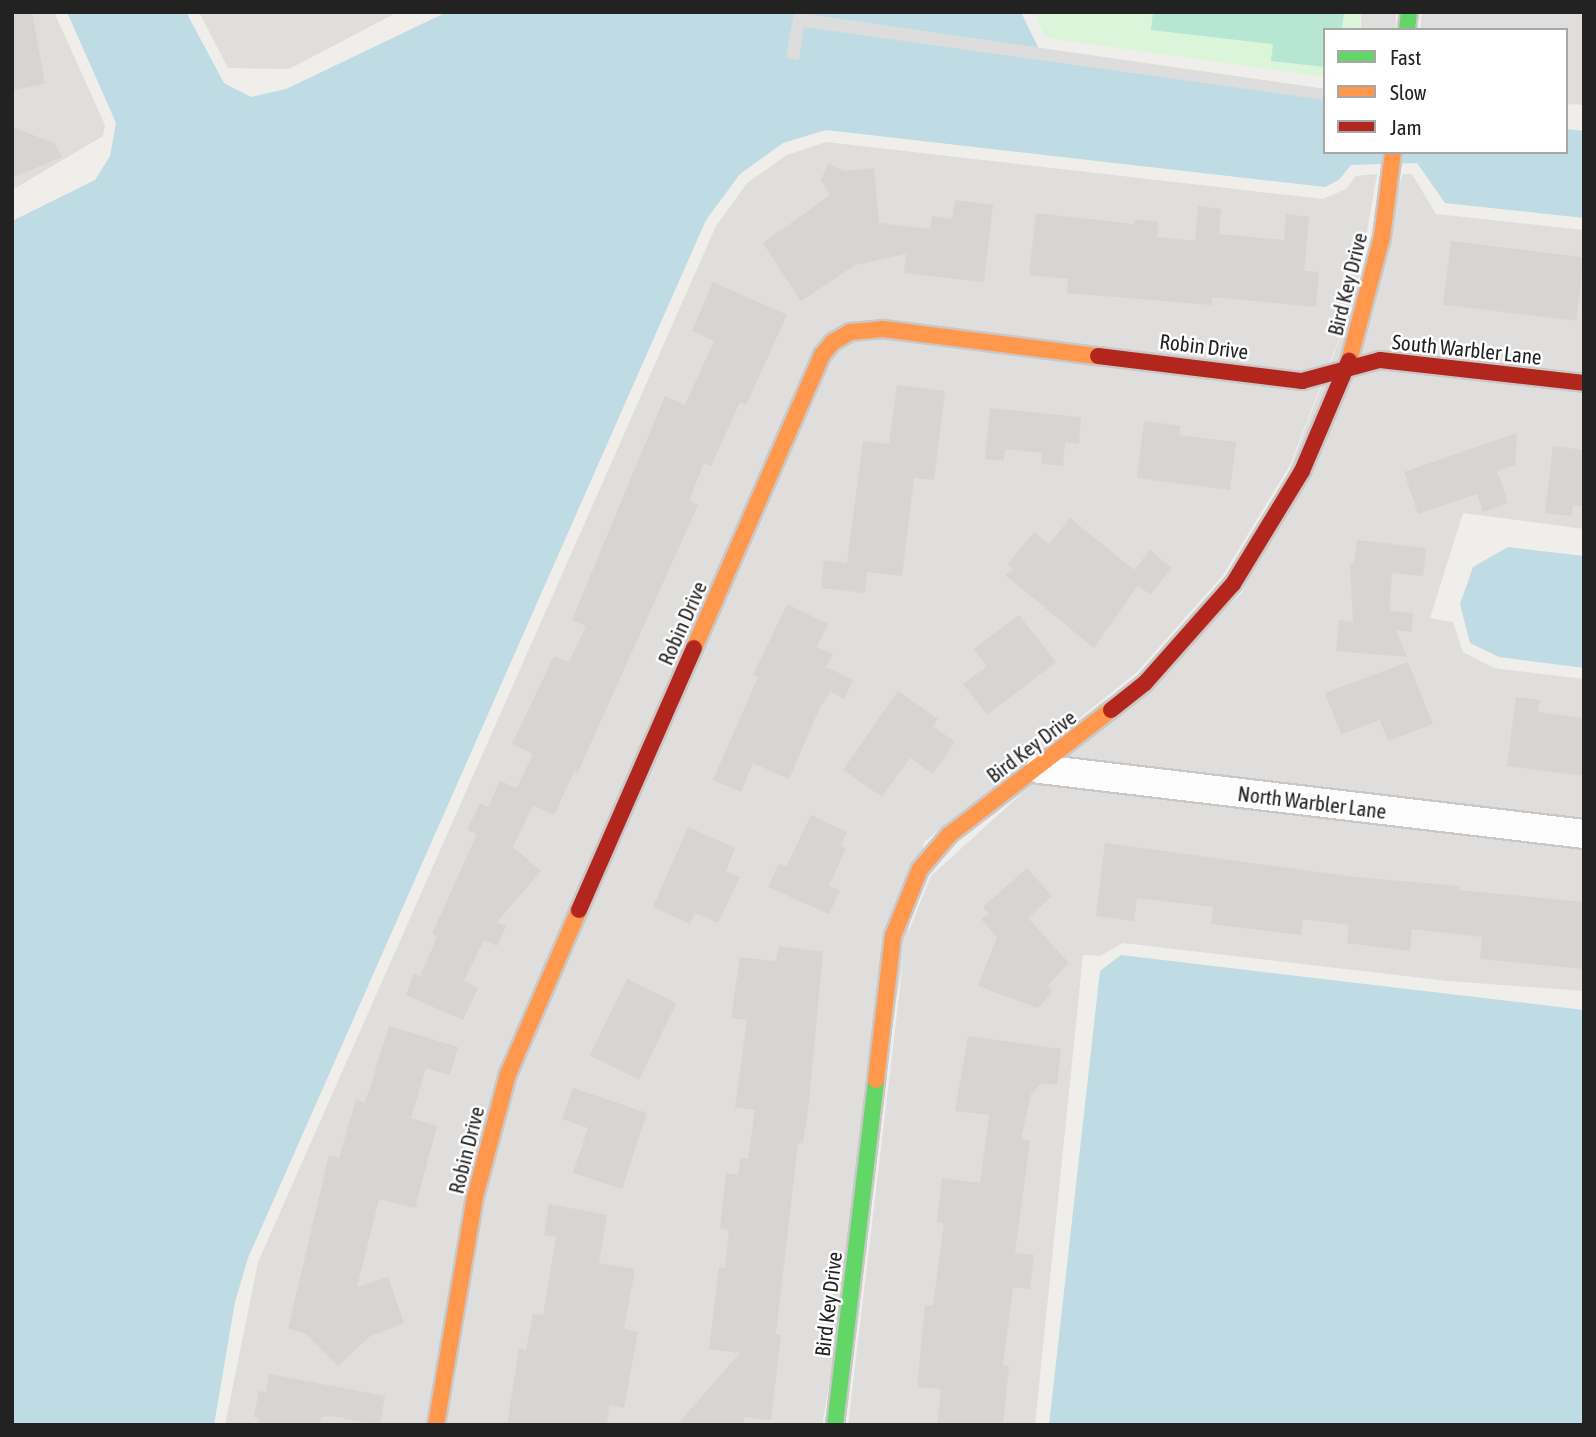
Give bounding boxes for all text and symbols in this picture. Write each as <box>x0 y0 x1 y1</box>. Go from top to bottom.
legend <box>1323 28 1568 154</box>
text: Fast <box>1390 45 1421 69</box>
text: Slow <box>1390 80 1426 104</box>
text: Jam <box>1390 115 1422 139</box>
street label: Bird Key Drive <box>1322 230 1372 338</box>
street label: Robin Drive <box>1158 328 1250 364</box>
street label: South Warbler Lane <box>1391 329 1543 369</box>
street label: Robin Drive <box>652 577 712 669</box>
street label: Bird Key Drive <box>981 704 1081 788</box>
street label: North Warbler Lane <box>1236 780 1388 824</box>
street label: Robin Drive <box>443 1104 489 1196</box>
street label: Bird Key Drive <box>809 1250 847 1358</box>

